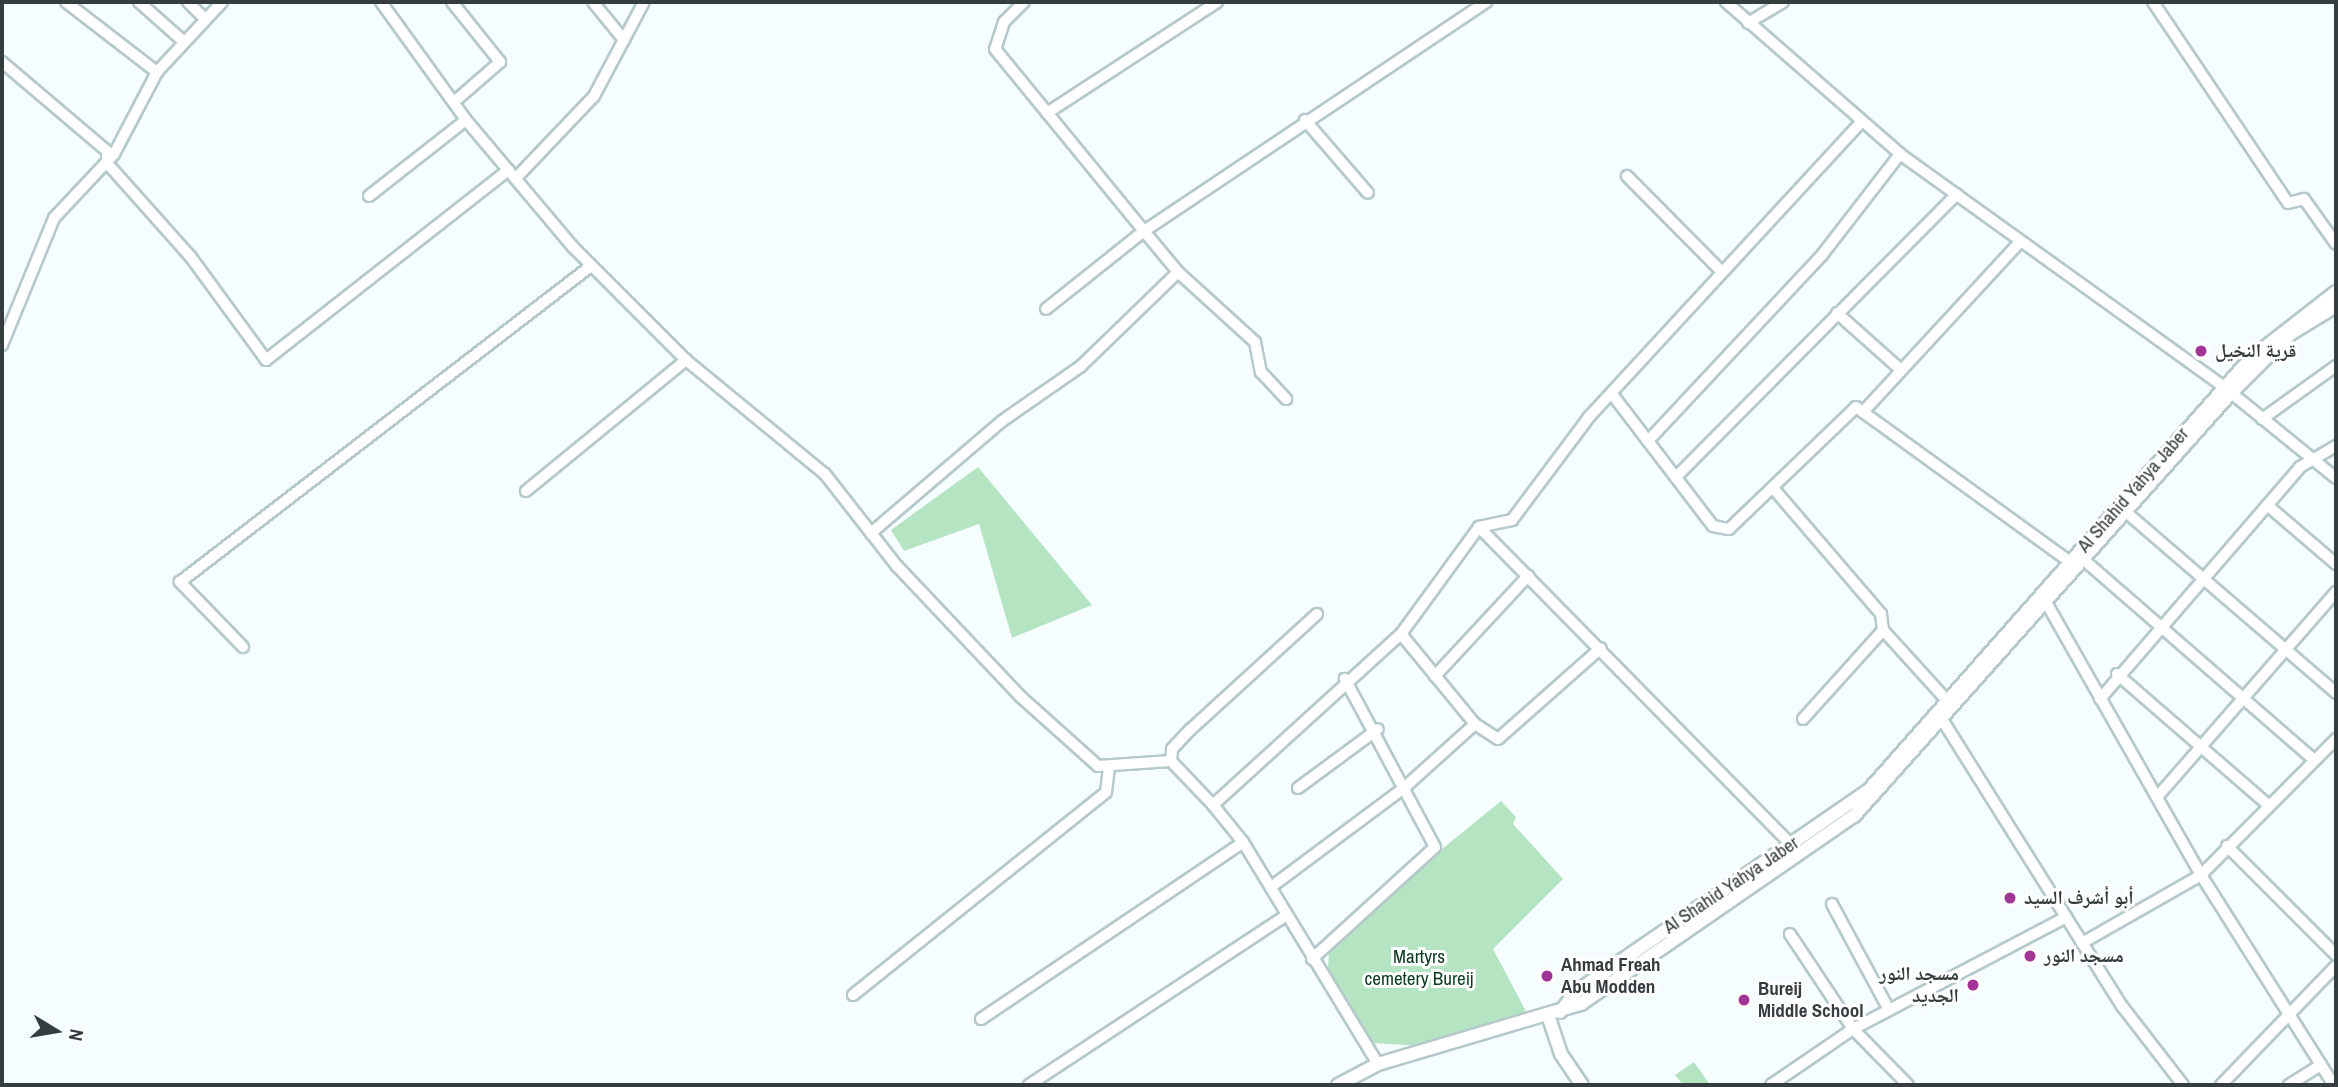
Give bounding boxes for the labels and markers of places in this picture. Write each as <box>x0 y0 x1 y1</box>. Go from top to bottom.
place label: قرية النخيل <box>2215 340 2296 362</box>
marker: قرية النخيل <box>2193 343 2209 359</box>
place label: أبو أشرف السيد <box>2024 887 2134 909</box>
marker: أبو أشرف السيد <box>2002 890 2018 906</box>
place label: مسجد النور <box>2044 945 2124 967</box>
marker: مسجد النور <box>2022 948 2038 964</box>
place label: Ahmad Freah Abu Modden <box>1561 954 1661 998</box>
place label: مسجد النور الجديد <box>1879 963 1959 1007</box>
marker: Ahmad Freah Abu Modden <box>1539 968 1555 984</box>
marker: مسجد النور الجديد <box>1965 977 1981 993</box>
place label: Bureij Middle School <box>1758 978 1864 1022</box>
marker: Bureij Middle School <box>1736 992 1752 1008</box>

